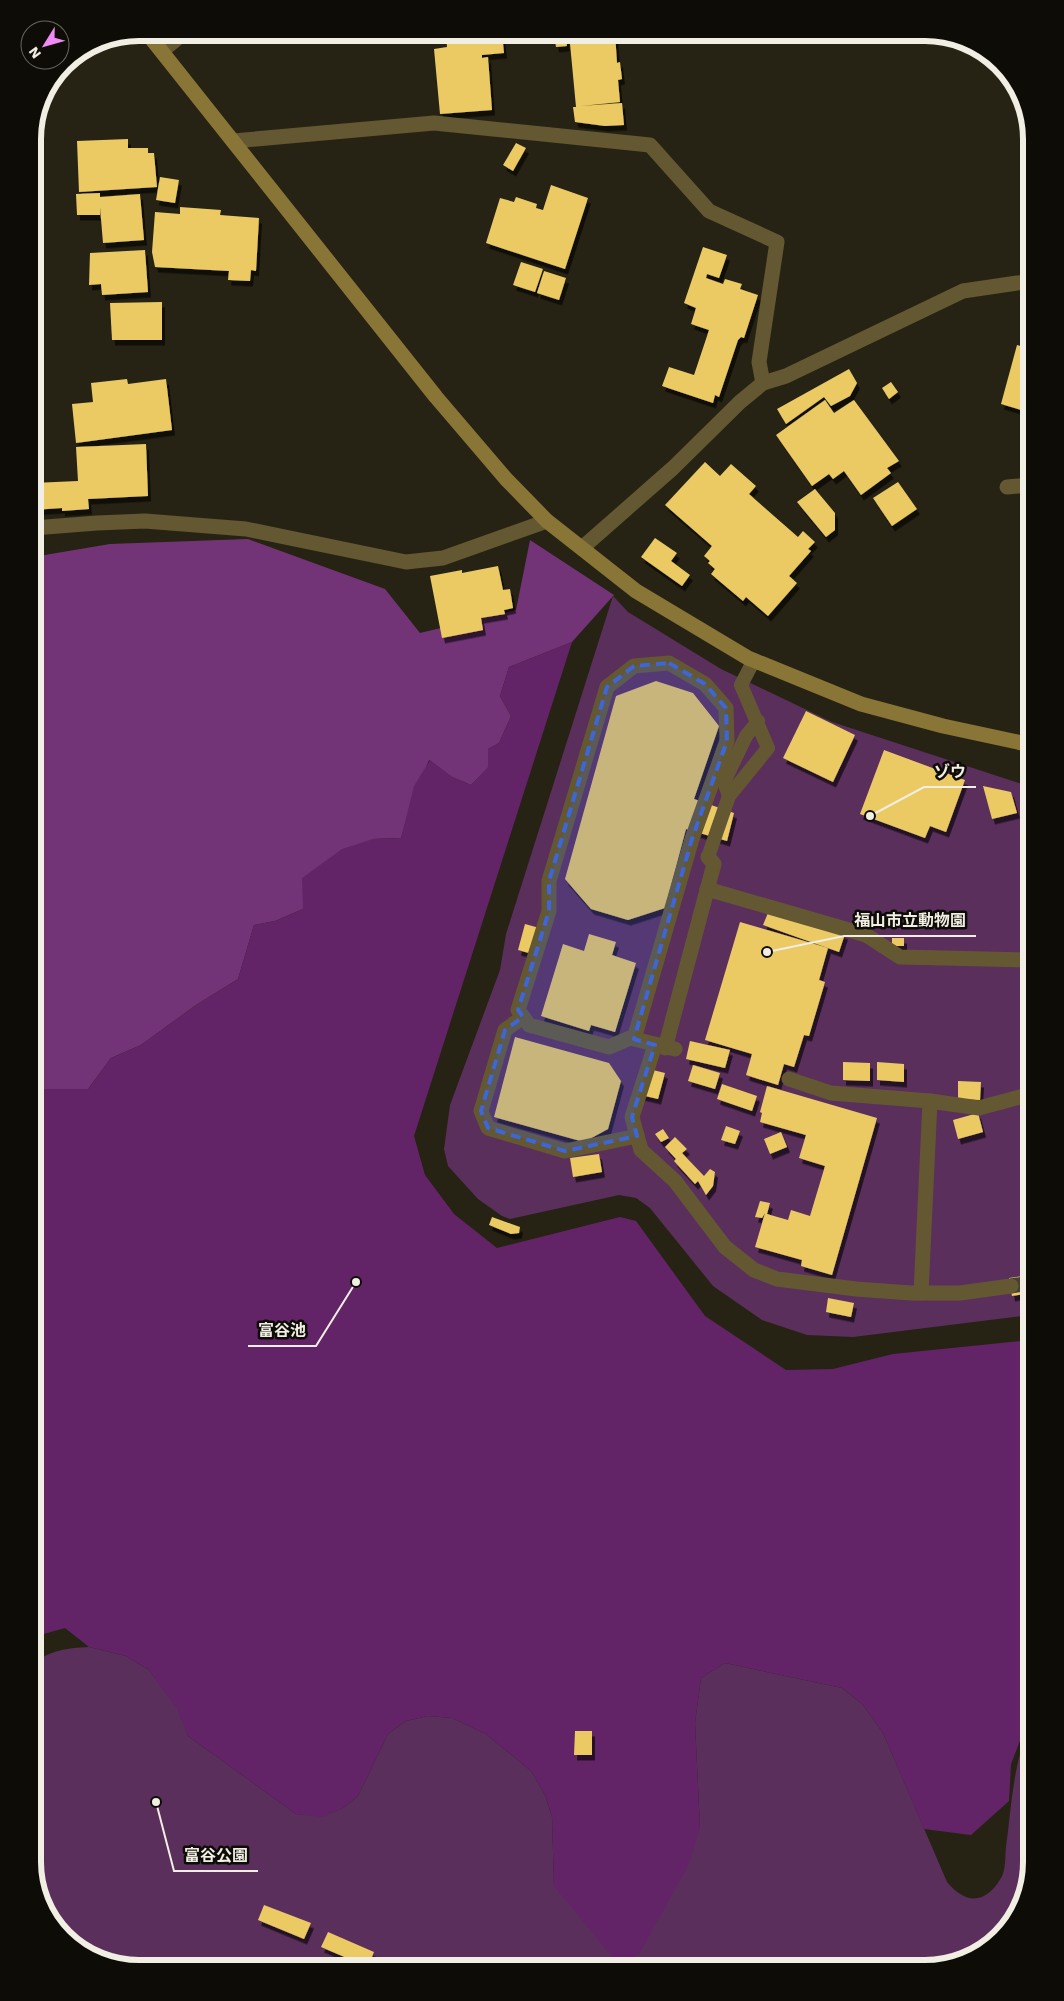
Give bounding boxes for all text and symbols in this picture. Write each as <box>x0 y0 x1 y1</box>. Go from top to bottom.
north arrow <box>20 20 70 70</box>
text: N <box>25 44 44 62</box>
callout: ゾウ <box>924 756 976 787</box>
text: ゾウ <box>934 762 966 781</box>
callout: 福山市立動物園 <box>844 905 976 936</box>
text: 福山市立動物園 <box>854 911 966 930</box>
callout: 富谷池 <box>248 1315 316 1346</box>
text: 富谷池 <box>258 1321 306 1340</box>
callout: 富谷公園 <box>174 1840 258 1871</box>
text: 富谷公園 <box>184 1846 248 1865</box>

